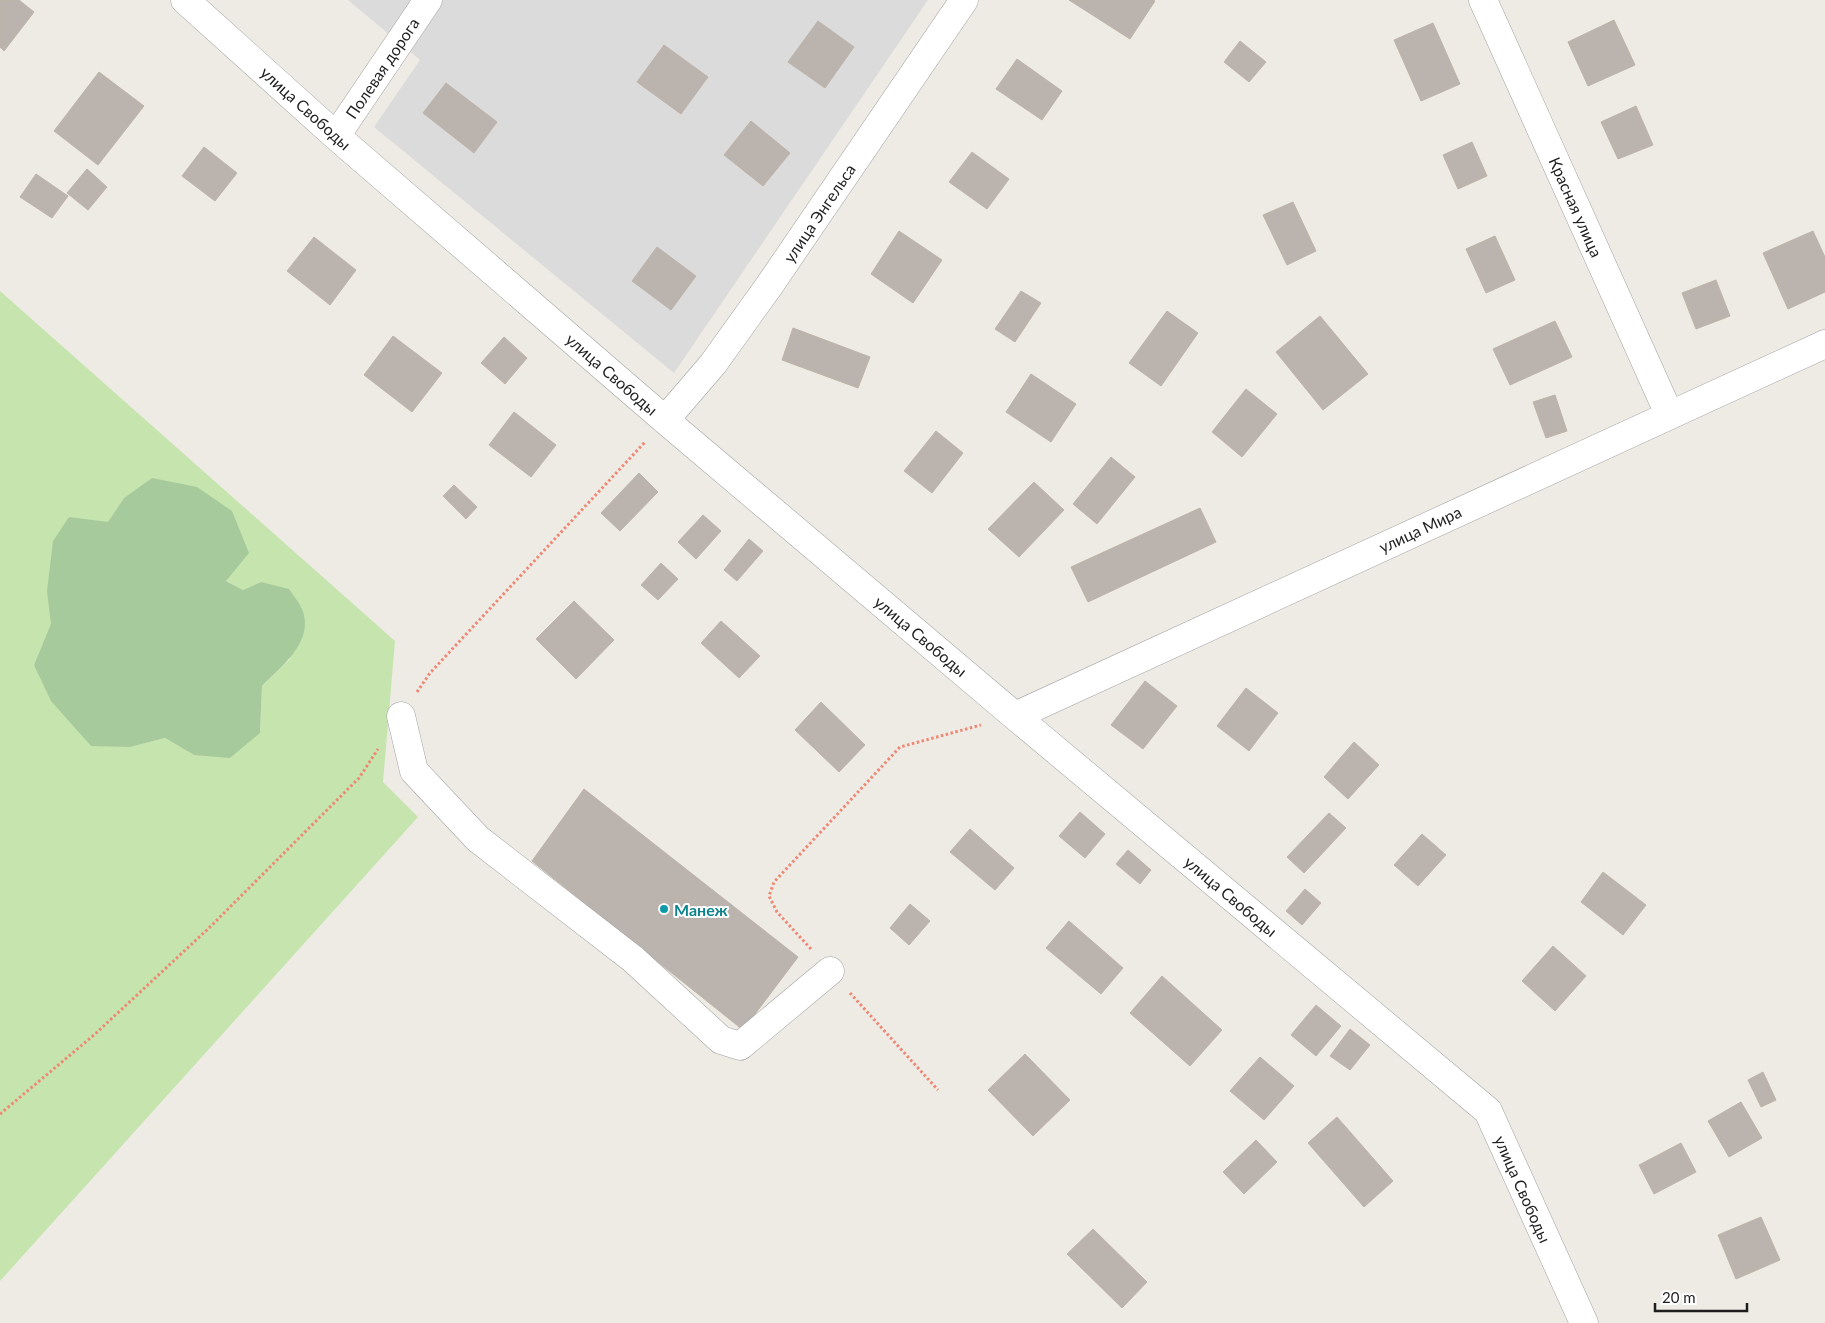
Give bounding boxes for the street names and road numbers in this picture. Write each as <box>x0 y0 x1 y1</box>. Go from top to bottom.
street label: Полевая дорога <box>341 14 423 122</box>
street label: улица Свободы <box>257 62 355 154</box>
street label: Красная улица <box>1545 154 1607 260</box>
street label: улица Энгельса <box>779 160 859 266</box>
street label: улица Свободы <box>562 329 662 419</box>
street label: улица Мира <box>1376 502 1464 556</box>
street label: улица Свободы <box>871 592 971 680</box>
street label: улица Свободы <box>1181 852 1281 940</box>
street label: улица Свободы <box>1491 1133 1555 1245</box>

